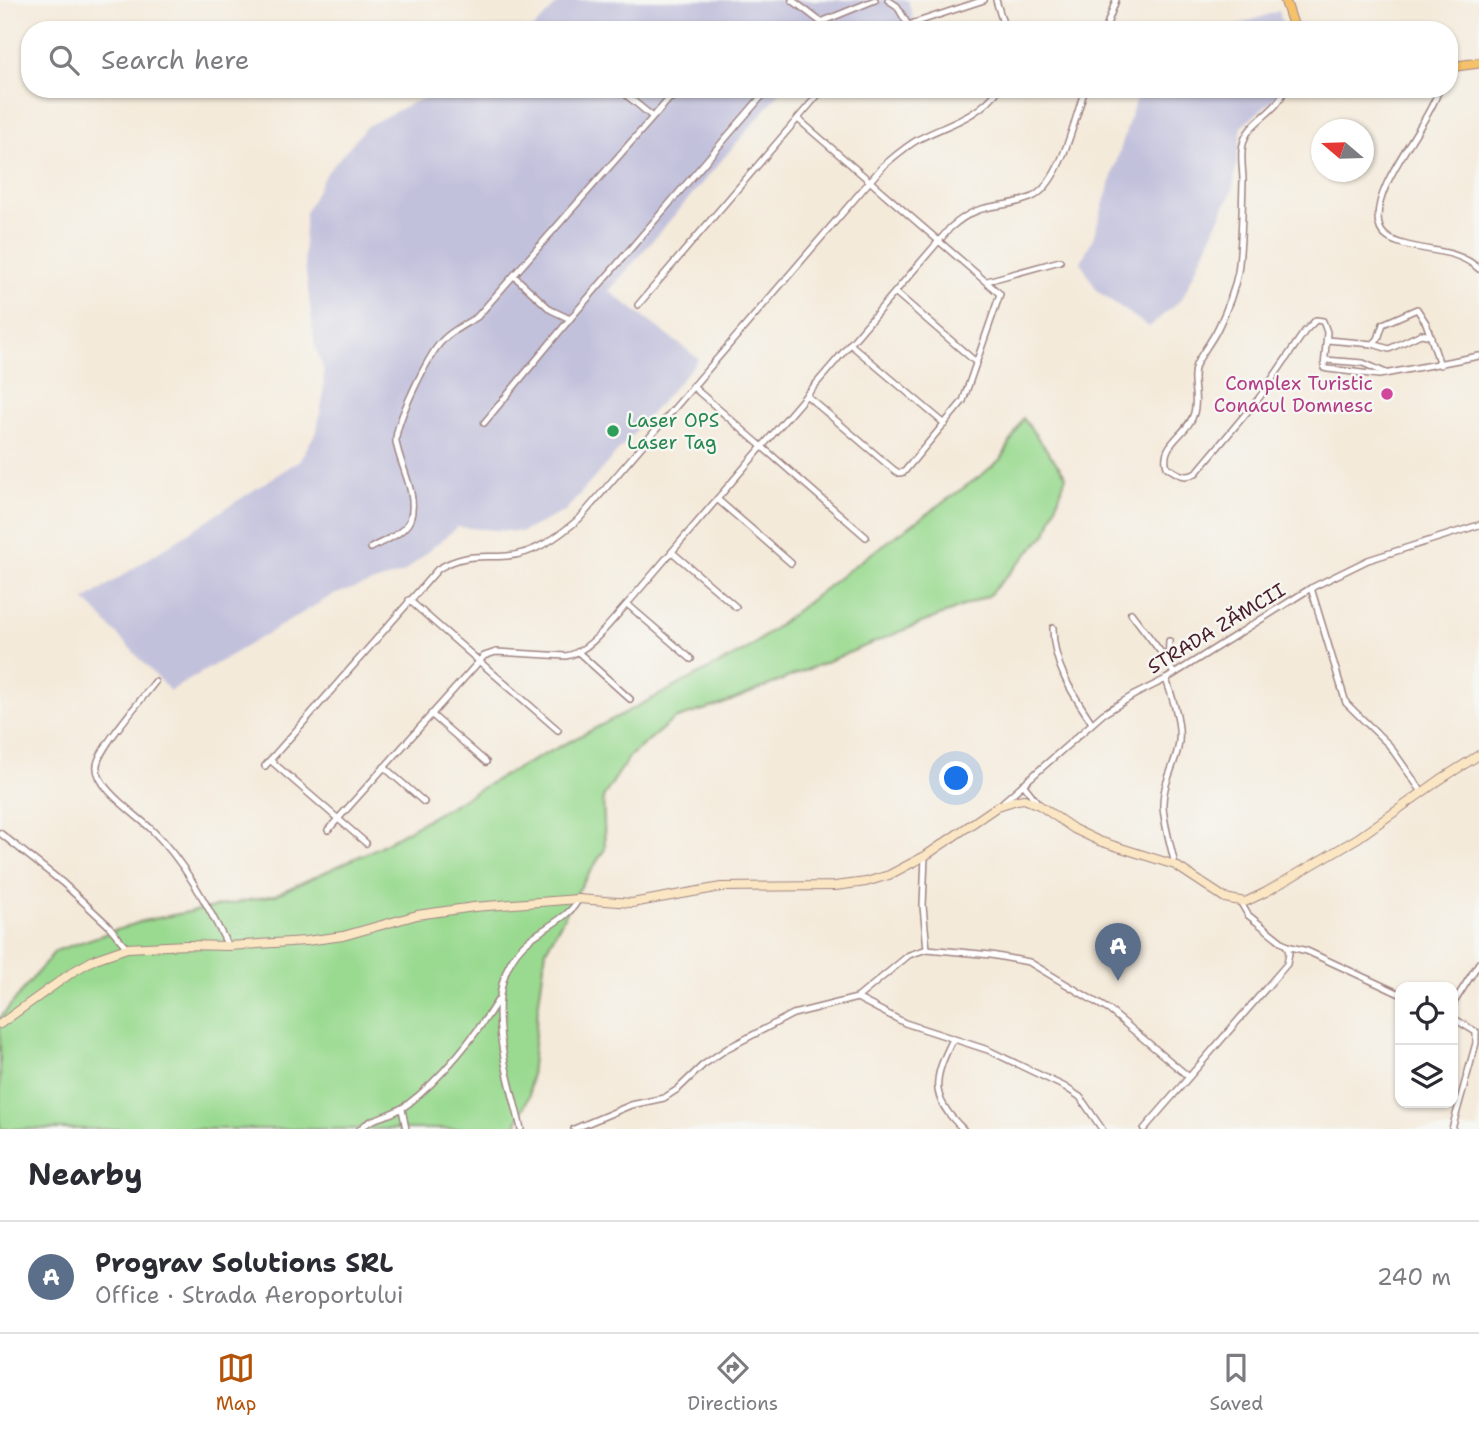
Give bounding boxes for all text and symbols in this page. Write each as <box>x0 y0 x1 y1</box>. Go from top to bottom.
search box <box>21 21 1458 98</box>
icon: search <box>45 41 83 79</box>
text: Search here <box>101 42 250 77</box>
north arrow <box>1311 119 1374 182</box>
place label: Complex Turistic Conacul Domnesc <box>1214 371 1373 418</box>
marker: Complex Turistic Conacul Domnesc <box>1379 386 1395 402</box>
place label: Laser OPS Laser Tag <box>627 408 719 455</box>
marker: Laser OPS Laser Tag <box>605 423 621 439</box>
street label: STRADA ZĂMCII <box>1142 577 1290 679</box>
your location <box>939 761 973 795</box>
pin: A <box>1095 923 1141 981</box>
map controls <box>1395 982 1458 1108</box>
button: locate <box>1395 982 1458 1045</box>
button: layers <box>1395 1045 1458 1108</box>
text: Nearby <box>28 1154 143 1195</box>
text: Prograv Solutions SRL <box>95 1245 393 1280</box>
text: A <box>42 1262 60 1292</box>
text: 240 m <box>1377 1262 1451 1292</box>
text: Office · Strada Aeroportului <box>95 1280 403 1310</box>
tab: Map <box>216 1349 256 1416</box>
tab: Directions <box>688 1349 778 1416</box>
tab: Saved <box>1209 1349 1263 1416</box>

